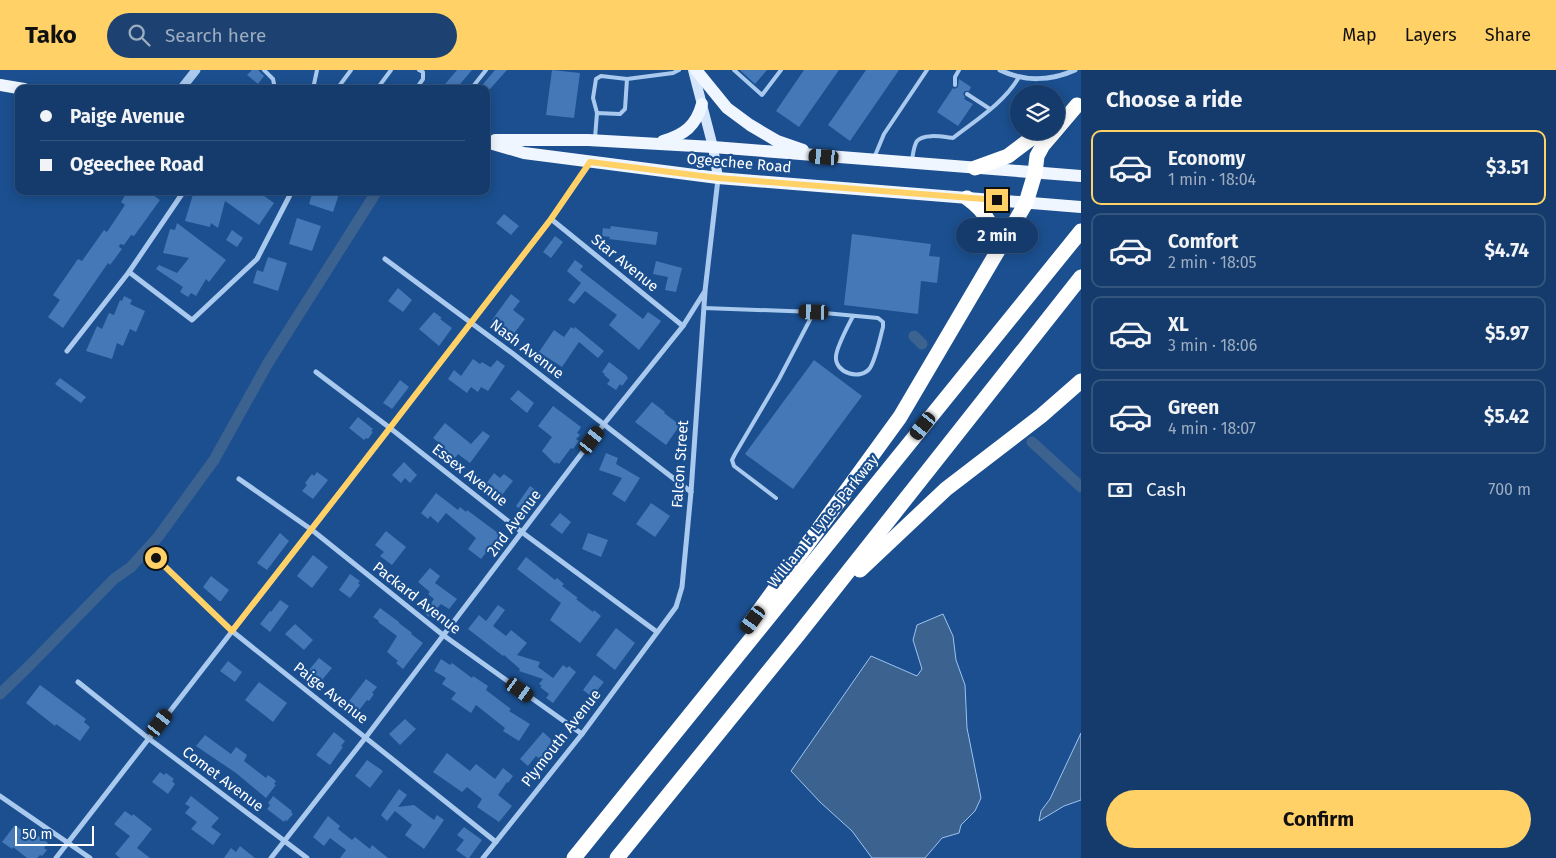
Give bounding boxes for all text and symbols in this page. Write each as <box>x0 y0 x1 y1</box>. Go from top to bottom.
search box <box>107 13 457 58</box>
text: Tako <box>25 21 77 49</box>
icon: search <box>125 21 153 49</box>
text: Search here <box>165 24 266 47</box>
text: Map <box>1342 24 1377 46</box>
text: Layers <box>1405 24 1457 46</box>
text: Share <box>1485 24 1531 46</box>
map controls <box>1010 85 1065 140</box>
button: layers <box>1010 85 1065 140</box>
text: Choose a ride <box>1106 86 1242 113</box>
text: Paige Avenue <box>70 105 185 128</box>
icon: car <box>1108 145 1153 190</box>
text: Economy <box>1168 147 1245 170</box>
car <box>808 148 839 166</box>
street label: Ogeechee Road <box>686 149 792 177</box>
text: Ogeechee Road <box>70 153 204 176</box>
text: $3.51 <box>1486 156 1529 179</box>
text: 1 min · 18:04 <box>1168 170 1256 189</box>
route end <box>986 189 1008 211</box>
callout: 2 min <box>956 218 1038 252</box>
text: 2 min <box>977 226 1017 245</box>
icon: car <box>1108 228 1153 273</box>
street label: Star Avenue <box>588 230 662 296</box>
text: Comfort <box>1168 230 1238 253</box>
text: $4.74 <box>1484 239 1529 262</box>
text: 2 min · 18:05 <box>1168 253 1257 272</box>
car <box>798 304 829 320</box>
icon: car <box>1108 311 1153 356</box>
text: XL <box>1168 313 1189 336</box>
street label: Nash Avenue <box>487 315 567 383</box>
text: $5.97 <box>1485 322 1529 345</box>
text: 3 min · 18:06 <box>1168 336 1257 355</box>
icon: car <box>1108 394 1153 439</box>
text: Green <box>1168 396 1219 419</box>
text: $5.42 <box>1484 405 1529 428</box>
car <box>907 410 938 442</box>
street label: Falcon Street <box>668 419 692 508</box>
text: 4 min · 18:07 <box>1168 419 1256 438</box>
car <box>576 424 607 456</box>
street label: Essex Avenue <box>429 440 511 510</box>
street label: William F. Lynes Parkway <box>764 451 882 591</box>
icon: cash <box>1106 476 1134 504</box>
text: Cash <box>1146 478 1187 501</box>
text: 700 m <box>1488 480 1531 499</box>
street label: 2nd Avenue <box>483 486 545 560</box>
route start <box>145 547 167 569</box>
street label: Packard Avenue <box>369 558 465 638</box>
car <box>738 603 767 637</box>
street label: Paige Avenue <box>290 658 372 728</box>
car <box>503 675 536 705</box>
street label: Plymouth Avenue <box>517 686 605 790</box>
car <box>144 707 175 739</box>
street label: Comet Avenue <box>179 743 267 815</box>
button: Confirm <box>1106 790 1531 848</box>
scale bar <box>15 823 94 846</box>
text: 50 m <box>22 826 53 843</box>

